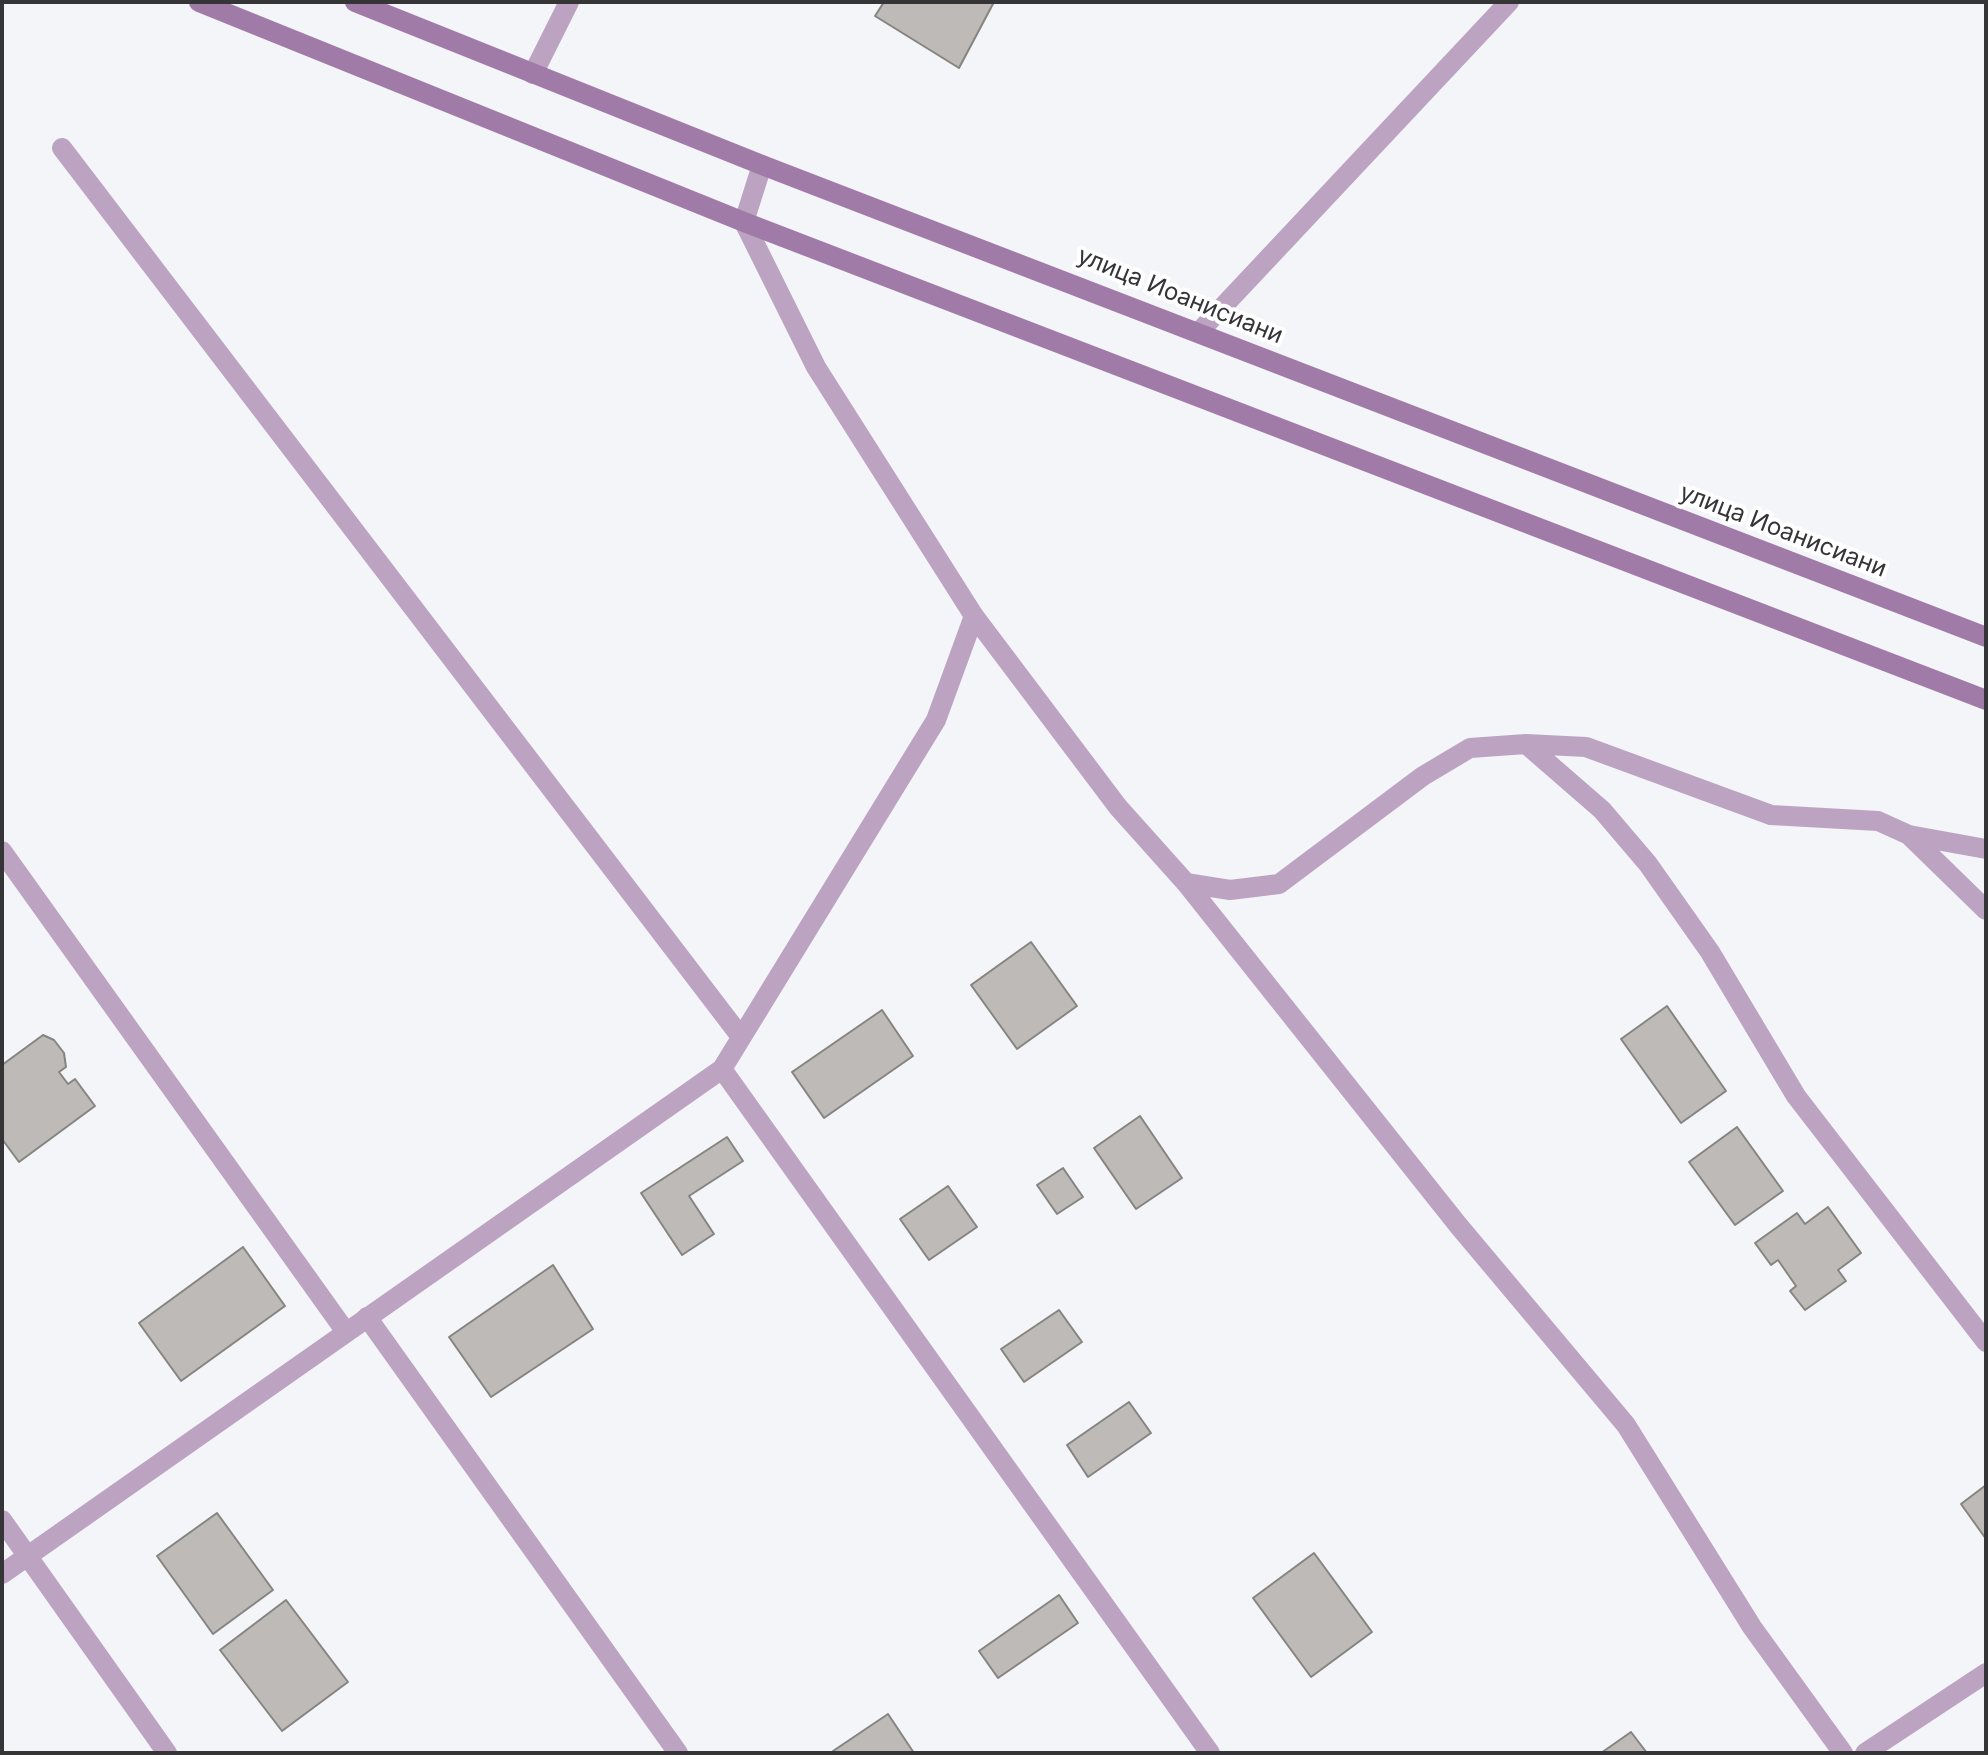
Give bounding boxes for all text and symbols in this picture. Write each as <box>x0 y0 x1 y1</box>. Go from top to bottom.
street label: улица Иоанисиани <box>1073 242 1287 350</box>
street label: улица Иоанисиани <box>1675 478 1891 584</box>

